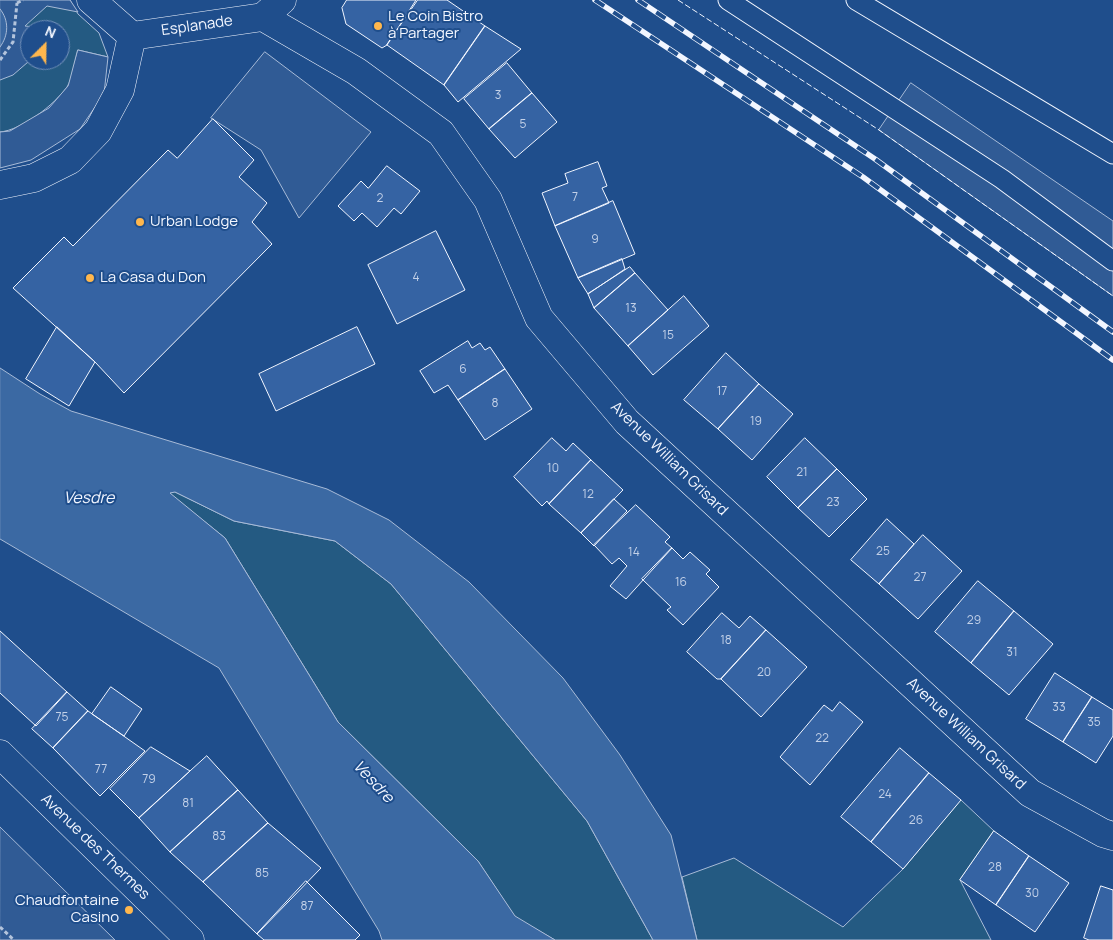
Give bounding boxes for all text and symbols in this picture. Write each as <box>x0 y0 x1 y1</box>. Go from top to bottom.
place label: Le Coin Bistro à Partager <box>388 8 483 43</box>
street label: Esplanade <box>160 12 234 40</box>
north arrow <box>20 20 70 70</box>
marker: Le Coin Bistro à Partager <box>372 20 384 32</box>
text: N <box>42 21 59 42</box>
house number: 3 <box>495 89 501 103</box>
house number: 5 <box>520 118 526 132</box>
house number: 7 <box>572 191 578 205</box>
house number: 2 <box>377 192 383 206</box>
place label: Urban Lodge <box>150 213 238 231</box>
marker: Urban Lodge <box>134 216 146 228</box>
house number: 9 <box>591 233 599 247</box>
place label: La Casa du Don <box>100 269 206 287</box>
house number: 4 <box>412 271 420 285</box>
marker: La Casa du Don <box>84 272 96 284</box>
house number: 13 <box>625 302 637 316</box>
house number: 15 <box>662 329 674 343</box>
house number: 6 <box>459 363 467 377</box>
house number: 17 <box>717 385 727 399</box>
house number: 8 <box>492 397 498 411</box>
street label: Avenue William Grisard <box>607 398 731 520</box>
house number: 19 <box>750 415 762 429</box>
house number: 10 <box>547 462 559 476</box>
house number: 21 <box>796 466 808 480</box>
house number: 12 <box>582 488 594 502</box>
water label: Vesdre <box>64 489 114 509</box>
house number: 23 <box>826 496 840 510</box>
house number: 25 <box>876 545 890 559</box>
house number: 14 <box>628 546 640 560</box>
house number: 27 <box>914 571 926 585</box>
house number: 16 <box>675 576 687 590</box>
house number: 29 <box>967 614 981 628</box>
house number: 18 <box>720 634 732 648</box>
house number: 31 <box>1006 646 1018 660</box>
house number: 20 <box>757 666 771 680</box>
street label: Avenue William Grisard <box>903 674 1029 794</box>
house number: 33 <box>1052 701 1066 715</box>
house number: 75 <box>56 711 68 725</box>
house number: 35 <box>1087 716 1101 730</box>
house number: 22 <box>815 732 829 746</box>
water label: Vesdre <box>349 757 397 807</box>
house number: 77 <box>95 763 107 777</box>
house number: 79 <box>142 773 156 787</box>
house number: 24 <box>878 788 892 802</box>
street label: Avenue des Thermes <box>37 790 153 904</box>
house number: 81 <box>182 797 194 811</box>
house number: 26 <box>909 814 923 828</box>
house number: 83 <box>212 830 226 844</box>
house number: 28 <box>988 861 1002 875</box>
house number: 85 <box>255 867 269 881</box>
house number: 30 <box>1025 887 1039 901</box>
place label: Chaudfontaine Casino <box>15 892 119 927</box>
house number: 87 <box>301 900 313 914</box>
marker: Chaudfontaine Casino <box>123 904 135 916</box>

